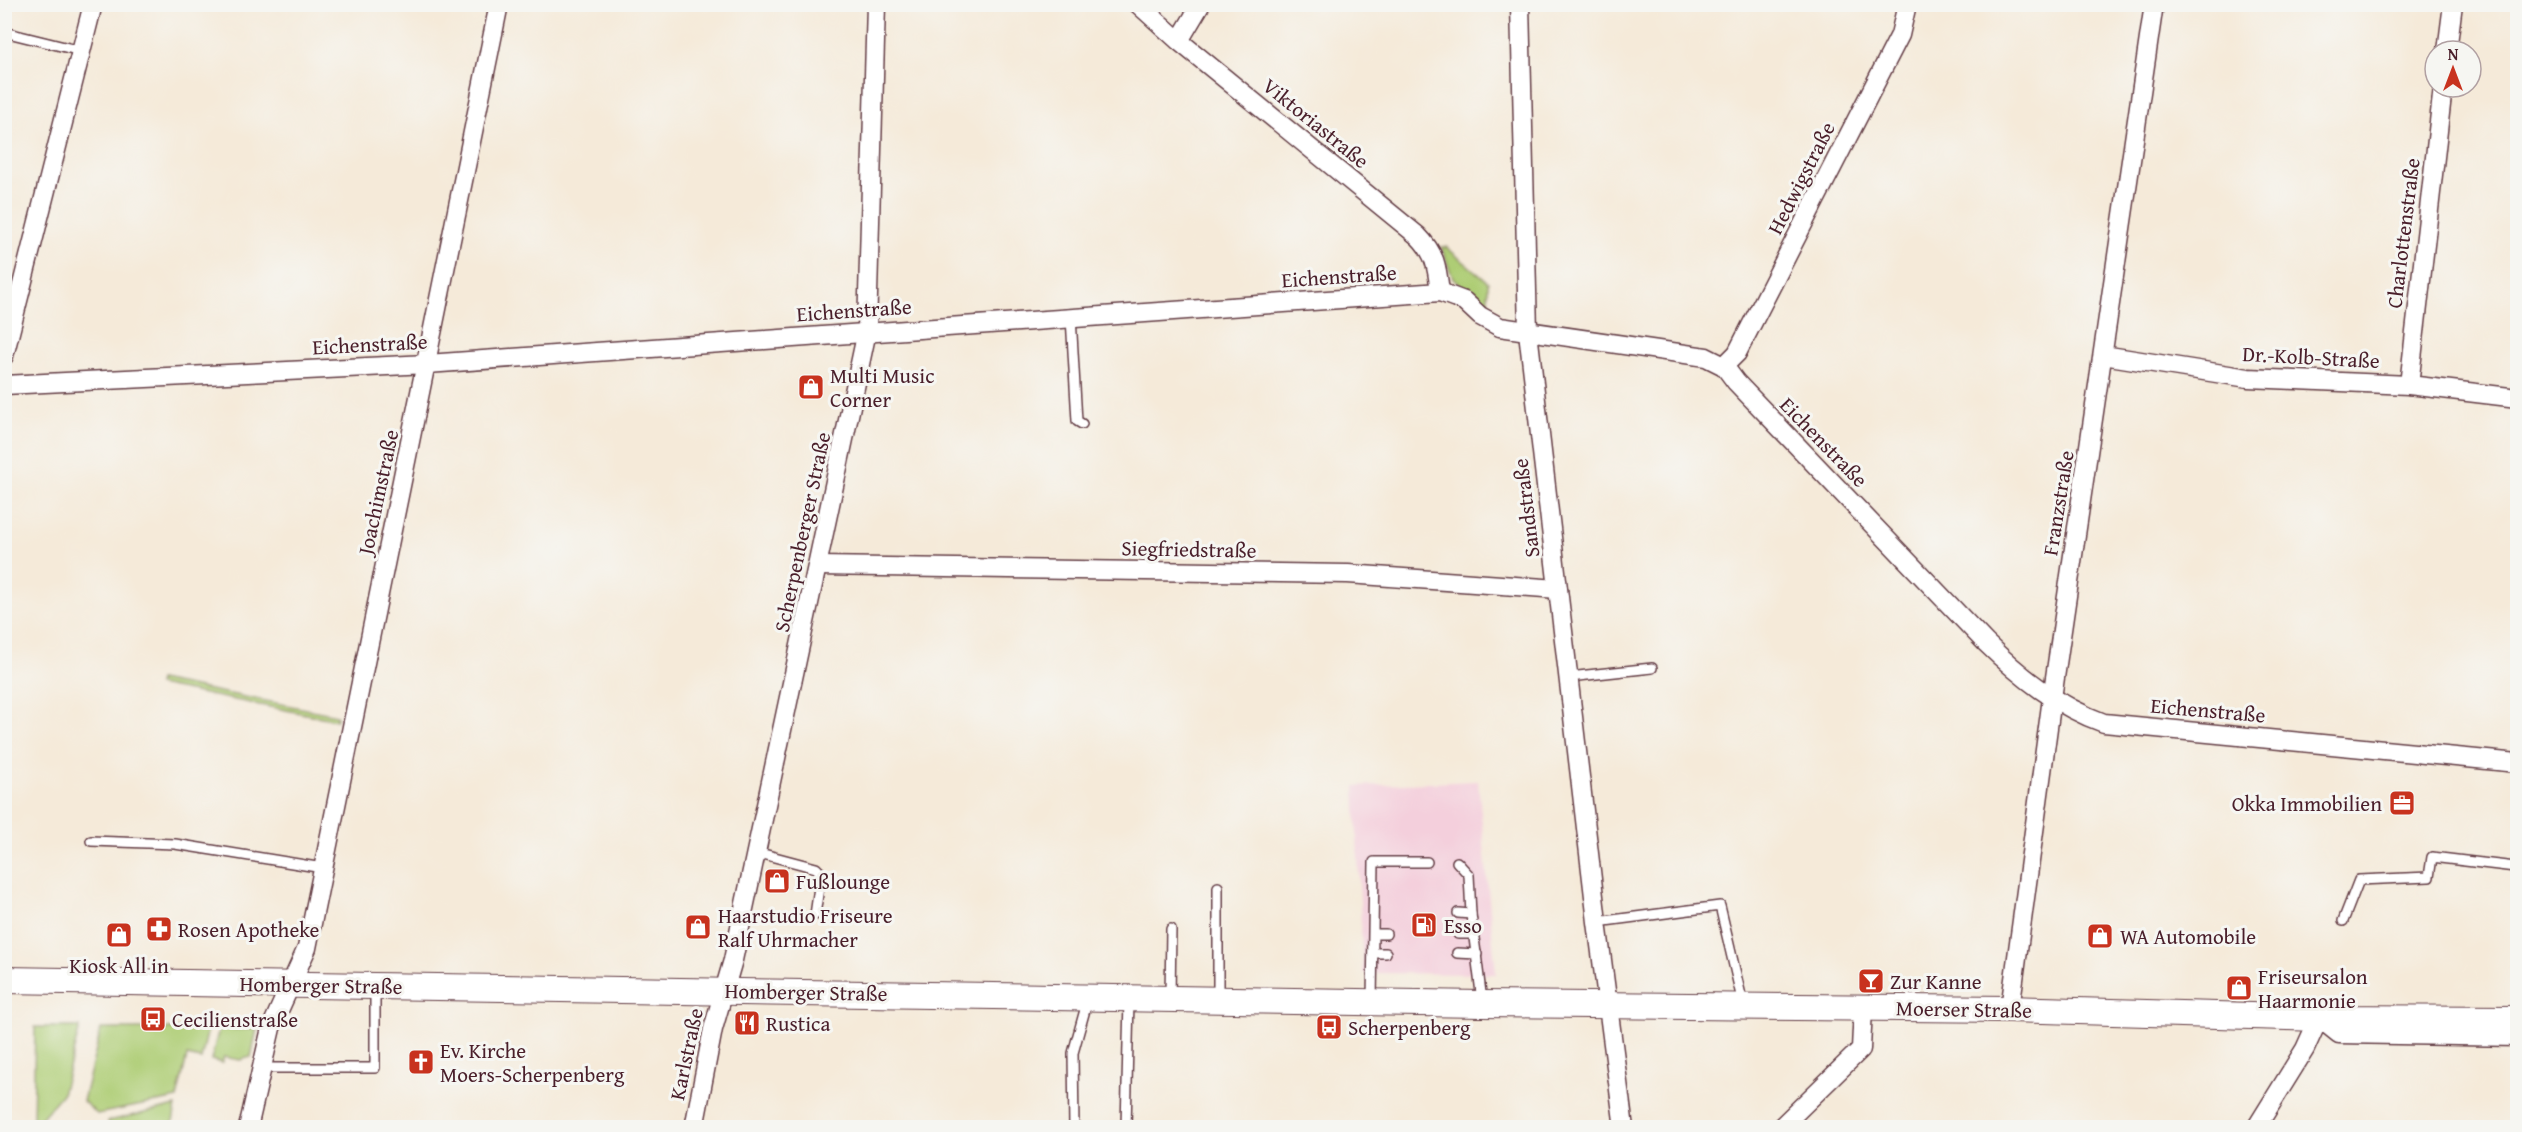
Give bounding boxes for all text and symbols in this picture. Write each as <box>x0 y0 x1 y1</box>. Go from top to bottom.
north arrow <box>2423 39 2483 99</box>
text: N <box>2448 42 2459 66</box>
street label: Viktoriastraße <box>1256 70 1376 176</box>
street label: Hedwigstraße <box>1759 116 1843 240</box>
street label: Charlottenstraße <box>2378 156 2428 310</box>
street label: Eichenstraße <box>1280 257 1398 295</box>
street label: Eichenstraße <box>795 291 913 329</box>
street label: Eichenstraße <box>312 325 428 362</box>
street label: Dr.-Kolb-Straße <box>2242 338 2381 376</box>
place label: Multi Music Corner <box>830 360 935 415</box>
shop icon: Multi Music Corner <box>796 372 826 402</box>
street label: Eichenstraße <box>1773 390 1875 494</box>
street label: Joachimstraße <box>349 426 406 560</box>
street label: Scherpenberger Straße <box>766 429 838 635</box>
street label: Franzstraße <box>2034 448 2082 558</box>
street label: Sandstraße <box>1505 457 1547 559</box>
street label: Siegfriedstraße <box>1121 532 1257 566</box>
street label: Eichenstraße <box>2149 690 2267 730</box>
place label: Okka Immobilien <box>2232 788 2382 819</box>
office icon: Okka Immobilien <box>2387 788 2417 818</box>
shop icon: Fußlounge <box>762 866 792 896</box>
place label: Fußlounge <box>796 866 890 897</box>
place label: Haarstudio Friseure Ralf Uhrmacher <box>718 900 893 955</box>
fuel station icon: Esso <box>1409 910 1439 940</box>
place label: Esso <box>1444 910 1482 941</box>
shop icon: Haarstudio Friseure Ralf Uhrmacher <box>683 912 713 942</box>
pharmacy icon: Rosen Apotheke <box>144 914 174 944</box>
place label: Rosen Apotheke <box>178 914 319 945</box>
shop icon: Kiosk All in <box>104 920 134 950</box>
shop icon: WA Automobile <box>2085 921 2115 951</box>
place label: WA Automobile <box>2120 921 2256 952</box>
place label: Kiosk All in <box>69 950 169 981</box>
place label: Friseursalon Haarmonie <box>2258 961 2368 1016</box>
bar icon: Zur Kanne <box>1856 966 1886 996</box>
place label: Zur Kanne <box>1890 966 1982 997</box>
street label: Homberger Straße <box>239 968 403 1002</box>
shop icon: Friseursalon Haarmonie <box>2224 973 2254 1003</box>
street label: Homberger Straße <box>724 975 888 1009</box>
street label: Moerser Straße <box>1896 992 2032 1026</box>
bus stop icon: Cecilienstraße <box>138 1004 168 1034</box>
place label: Cecilienstraße <box>172 1004 298 1035</box>
street label: Karlstraße <box>661 1005 711 1103</box>
restaurant icon: Rustica <box>732 1008 762 1038</box>
place label: Rustica <box>766 1008 830 1039</box>
bus stop icon: Scherpenberg <box>1314 1012 1344 1042</box>
place label: Scherpenberg <box>1348 1012 1471 1043</box>
place label: Ev. Kirche Moers-Scherpenberg <box>440 1035 625 1090</box>
church icon: Ev. Kirche Moers-Scherpenberg <box>406 1047 436 1077</box>

